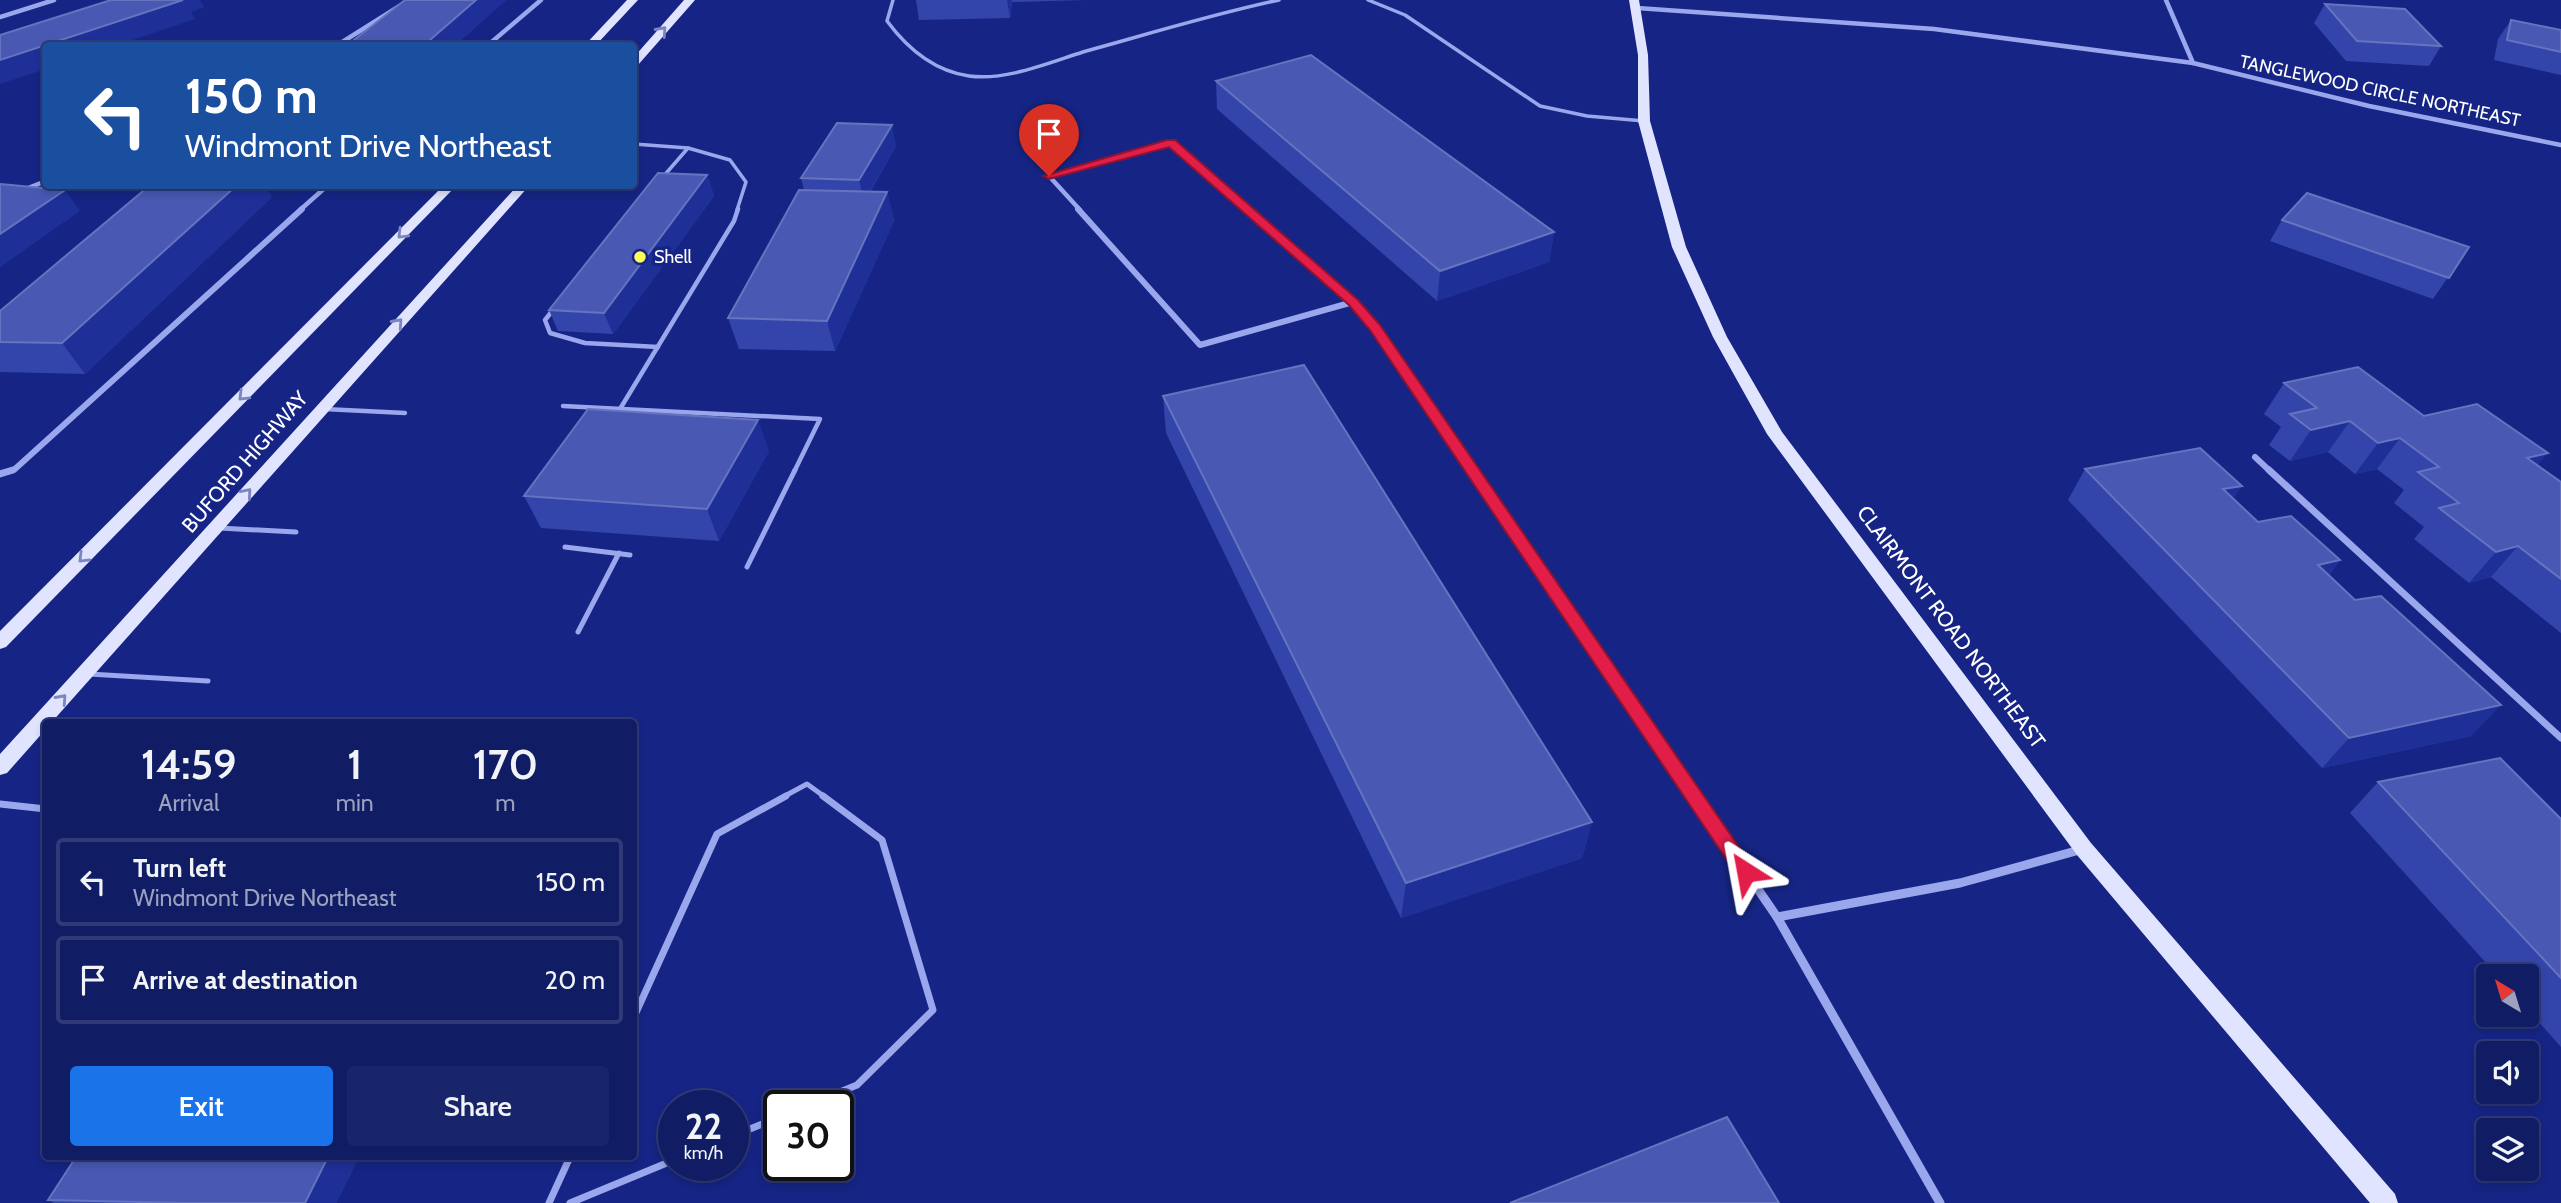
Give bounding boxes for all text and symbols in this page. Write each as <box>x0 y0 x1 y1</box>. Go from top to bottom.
one-way arrow <box>653 26 666 39</box>
street label: TANGLEWOOD CIRCLE NORTHEAST <box>2238 50 2523 132</box>
text: 150 m <box>185 66 318 125</box>
icon: left <box>70 70 161 161</box>
pin <box>1019 104 1079 176</box>
icon: arrive <box>1030 115 1068 153</box>
text: Windmont Drive Northeast <box>185 126 552 165</box>
one-way arrow <box>398 226 411 239</box>
place label: Shell <box>654 246 693 268</box>
marker: Shell <box>632 249 648 265</box>
one-way arrow <box>390 318 402 331</box>
street label: BUFORD HIGHWAY <box>176 385 314 537</box>
one-way arrow <box>238 388 251 401</box>
one-way arrow <box>239 488 251 501</box>
street label: CLAIRMONT ROAD NORTHEAST <box>1852 501 2051 753</box>
one-way arrow <box>78 550 91 563</box>
one-way arrow <box>54 694 67 707</box>
text: 14:59 <box>141 738 237 790</box>
text: 1 <box>347 738 362 790</box>
text: 170 <box>473 738 538 790</box>
text: Arrival <box>158 789 219 817</box>
text: min <box>336 789 374 817</box>
text: m <box>495 789 515 817</box>
position arrow <box>1709 835 1783 909</box>
text: Turn left <box>133 852 226 884</box>
icon: left <box>74 863 112 901</box>
text: 150 m <box>536 866 605 898</box>
text: Windmont Drive Northeast <box>133 884 396 912</box>
icon: arrive <box>74 961 112 999</box>
text: Arrive at destination <box>133 964 358 996</box>
text: 20 m <box>545 964 605 996</box>
north arrow <box>2476 964 2539 1027</box>
map controls <box>2476 964 2539 1181</box>
button: sound <box>2476 1041 2539 1104</box>
button: Exit <box>70 1066 333 1146</box>
button: Share <box>347 1066 609 1146</box>
speed limit sign: 30 <box>763 1090 854 1181</box>
text: 22 <box>685 1105 722 1148</box>
button: layers <box>2476 1118 2539 1181</box>
text: km/h <box>684 1142 723 1164</box>

